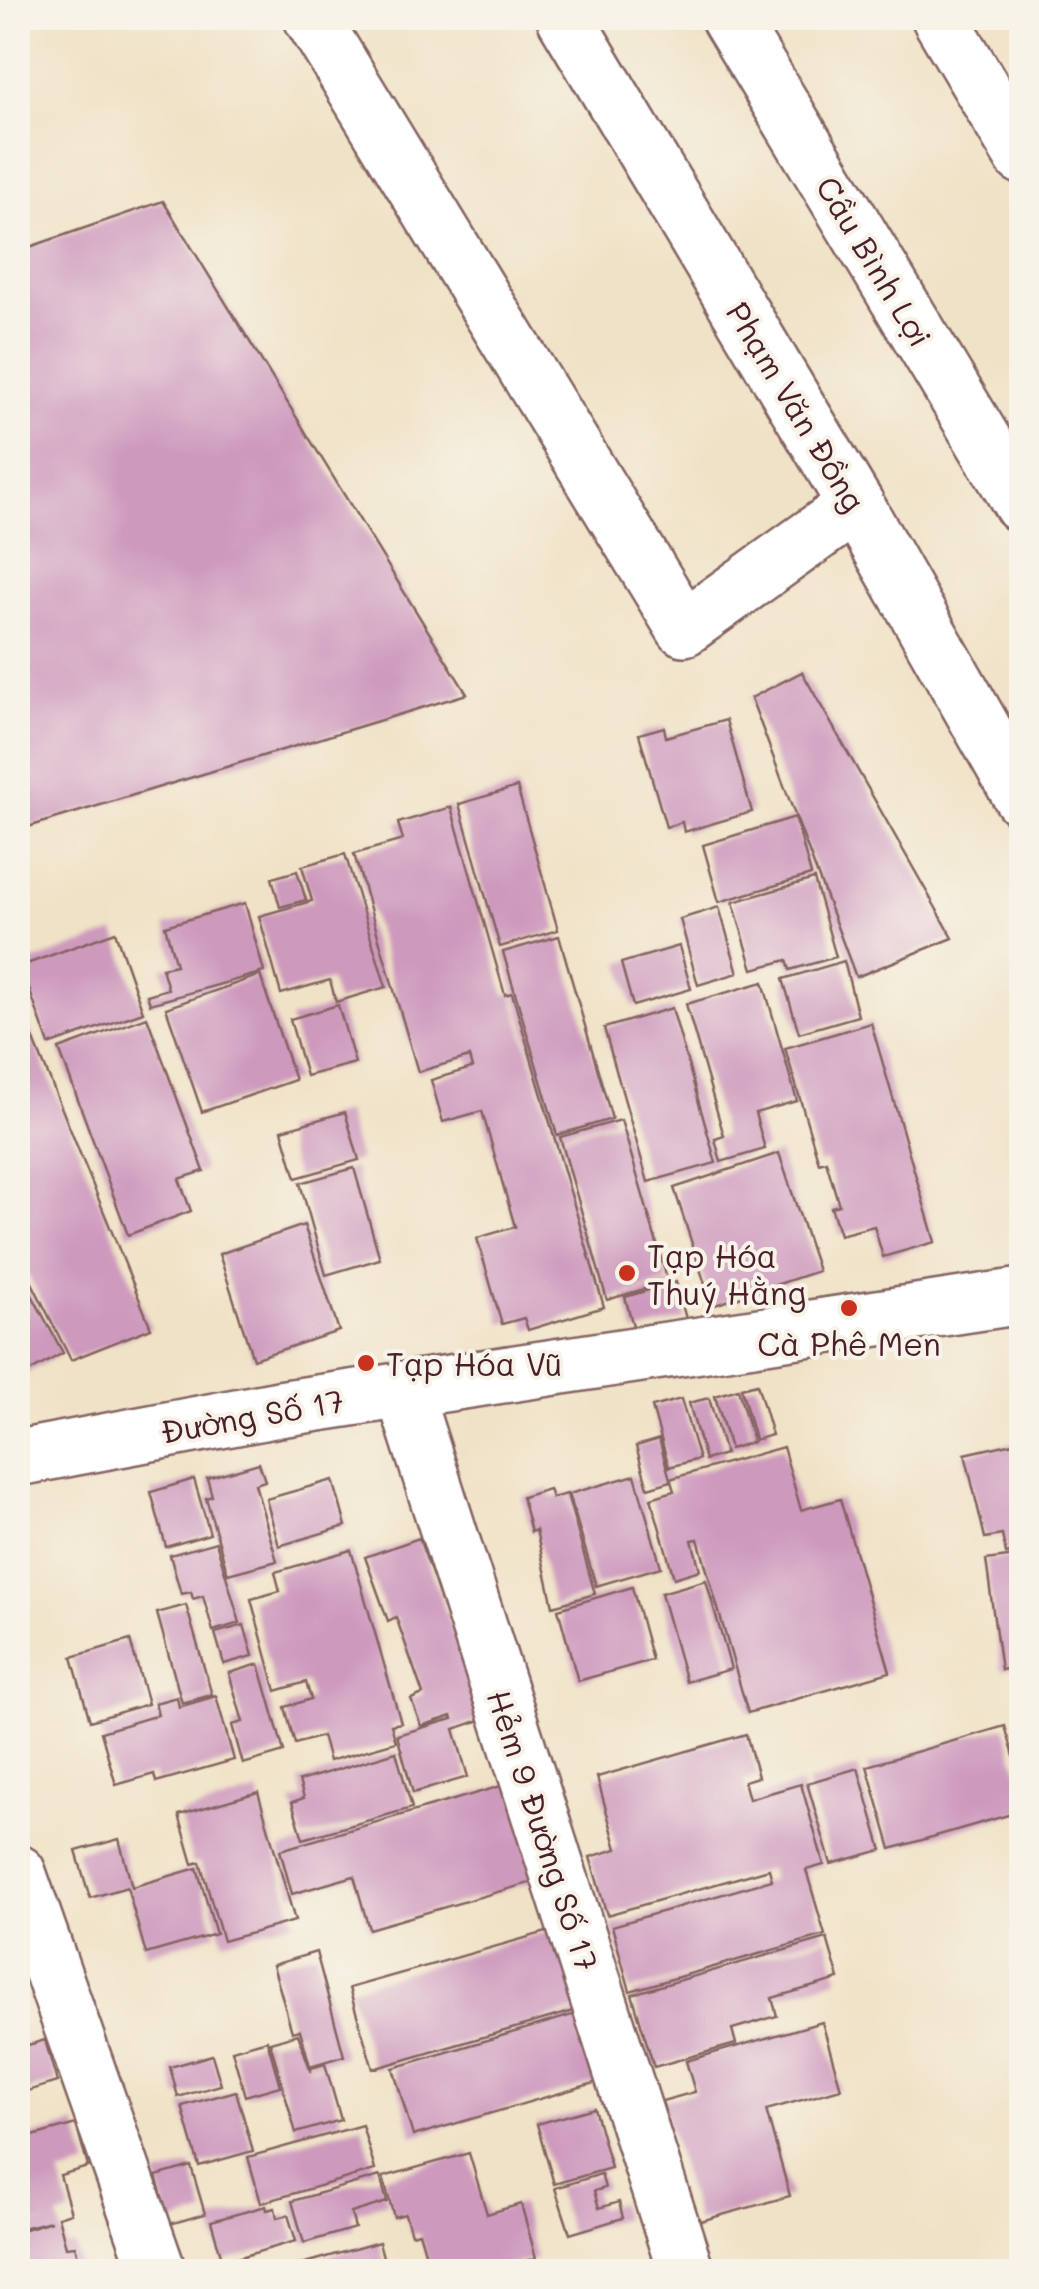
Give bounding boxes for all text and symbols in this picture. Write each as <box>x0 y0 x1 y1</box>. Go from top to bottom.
street label: Cầu Bình Lợi <box>808 168 942 354</box>
street label: Phạm Văn Đồng <box>718 293 876 519</box>
place label: Tạp Hóa Thuý Hằng <box>647 1234 806 1314</box>
marker: Tạp Hóa Thuý Hằng <box>616 1262 638 1284</box>
marker: Cà Phê Men <box>838 1297 860 1319</box>
place label: Cà Phê Men <box>757 1322 941 1364</box>
place label: Tạp Hóa Vũ <box>386 1342 562 1384</box>
marker: Tạp Hóa Vũ <box>355 1352 377 1374</box>
street label: Đường Số 17 <box>157 1378 347 1452</box>
street label: Hẻm 9 Đường Số 17 <box>479 1684 609 1976</box>

